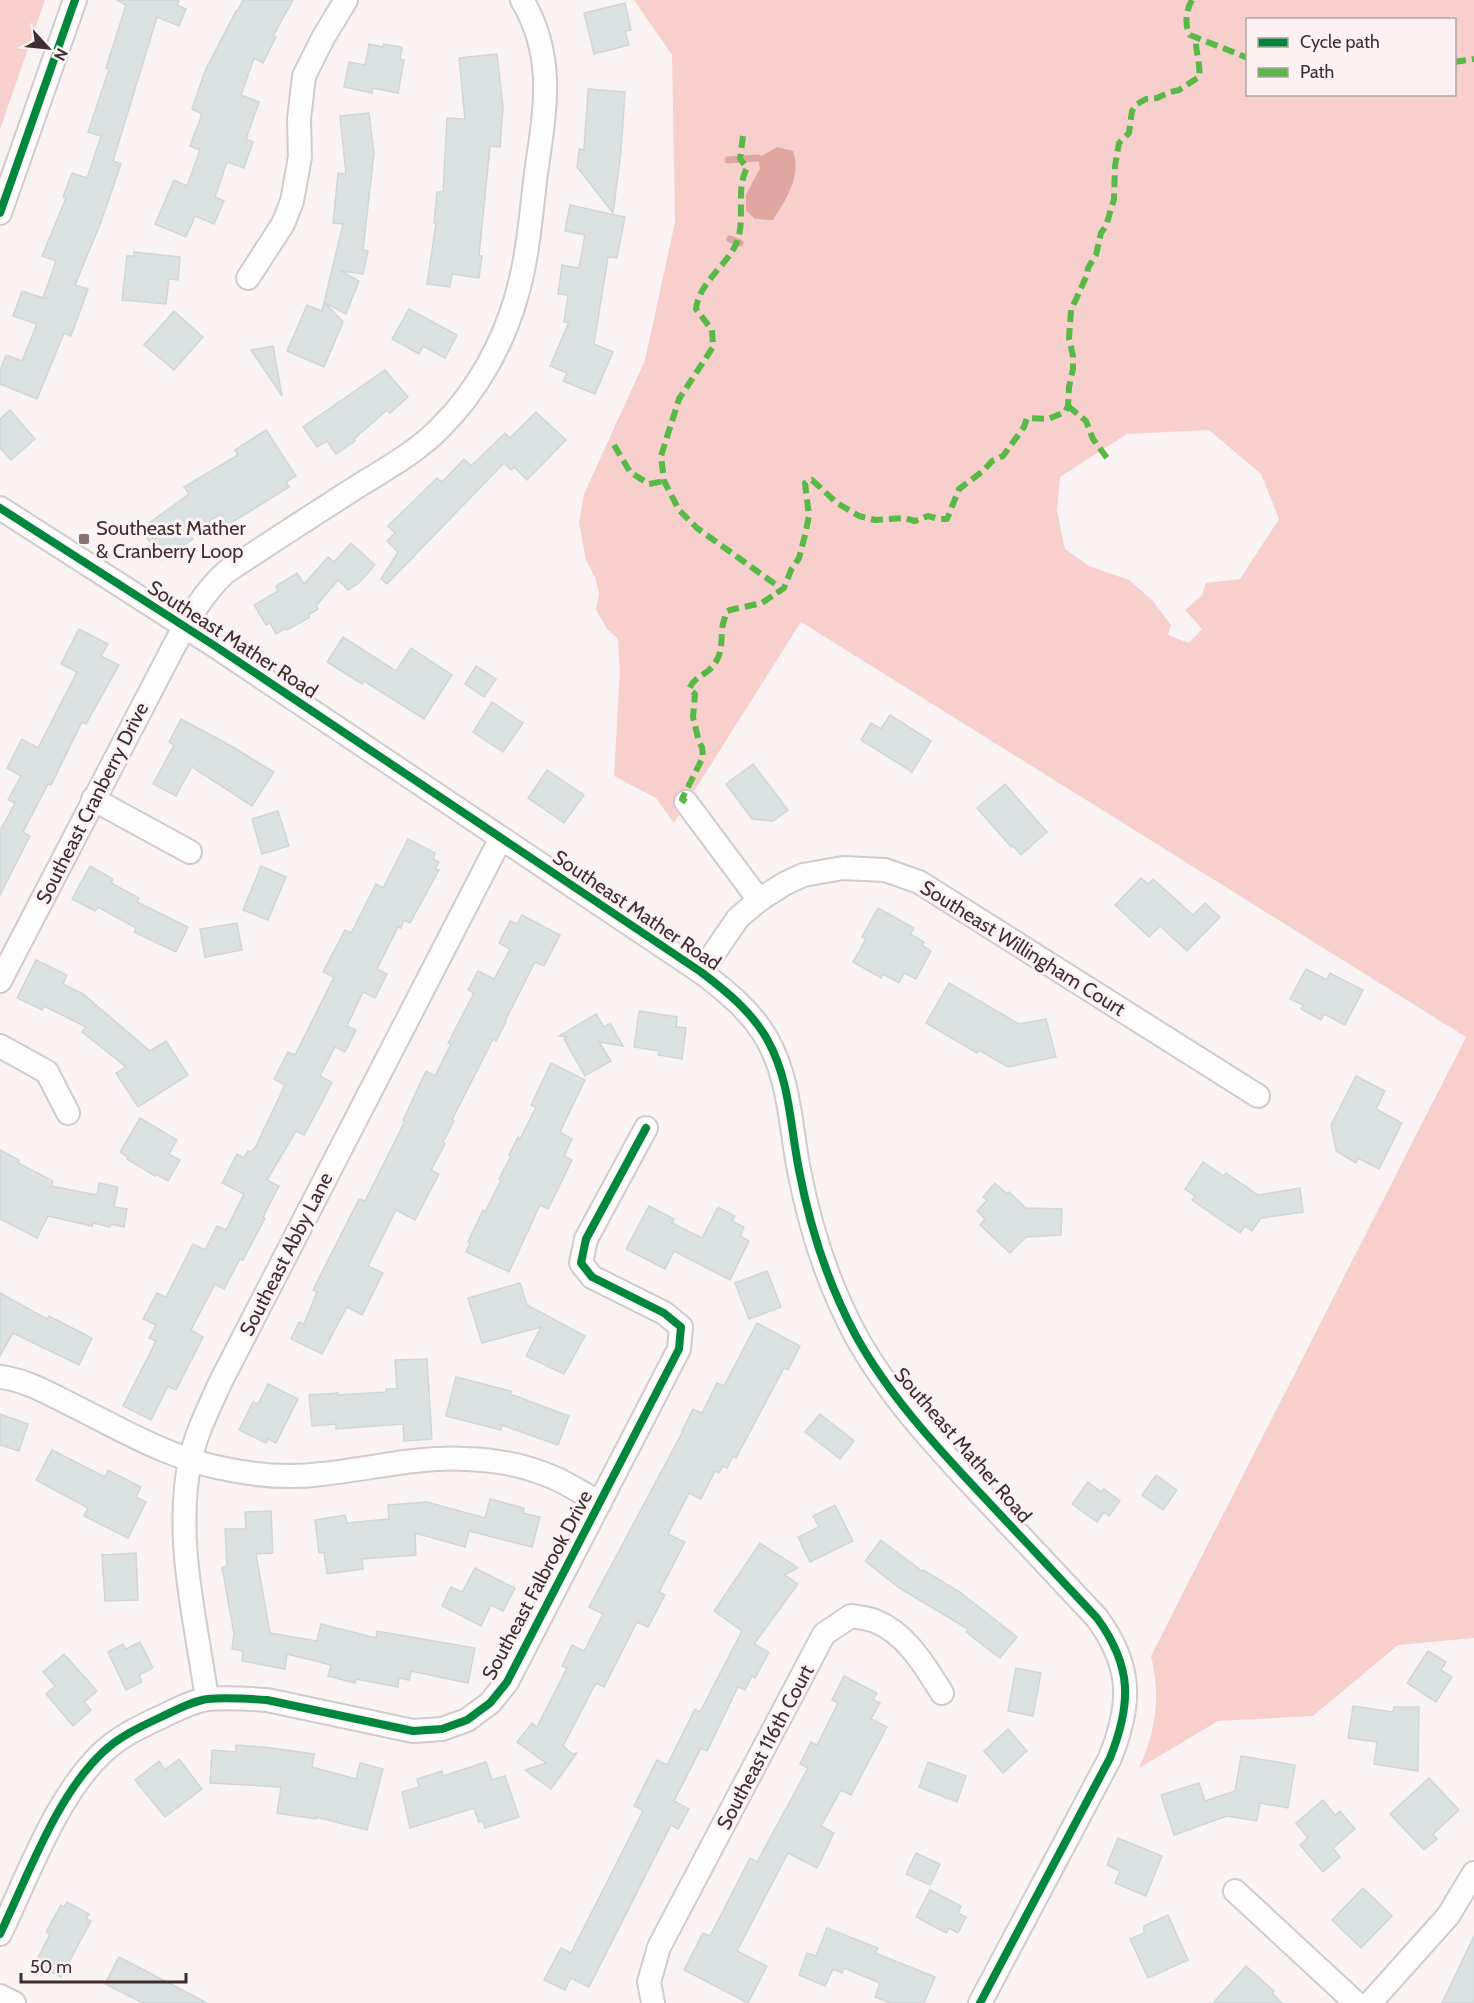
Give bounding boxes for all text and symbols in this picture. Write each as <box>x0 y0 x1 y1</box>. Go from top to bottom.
north arrow <box>18 18 78 78</box>
legend <box>1246 18 1456 96</box>
text: Cycle path <box>1300 31 1380 53</box>
text: N <box>50 45 72 64</box>
text: Path <box>1300 61 1334 83</box>
place label: Southeast Mather & Cranberry Loop <box>96 516 246 563</box>
marker: Southeast Mather & Cranberry Loop <box>77 532 91 546</box>
street label: Southeast Mather Road <box>144 575 322 703</box>
street label: Southeast Cranberry Drive <box>31 698 153 908</box>
street label: Southeast Mather Road <box>548 845 726 975</box>
street label: Southeast Willingham Court <box>916 875 1130 1021</box>
street label: Southeast Abby Lane <box>234 1168 338 1340</box>
street label: Southeast Mather Road <box>889 1363 1037 1527</box>
street label: Southeast Falbrook Drive <box>477 1486 597 1684</box>
street label: Southeast 116th Court <box>711 1660 819 1833</box>
scale bar <box>21 1946 186 1984</box>
text: 50 m <box>30 1956 72 1978</box>

